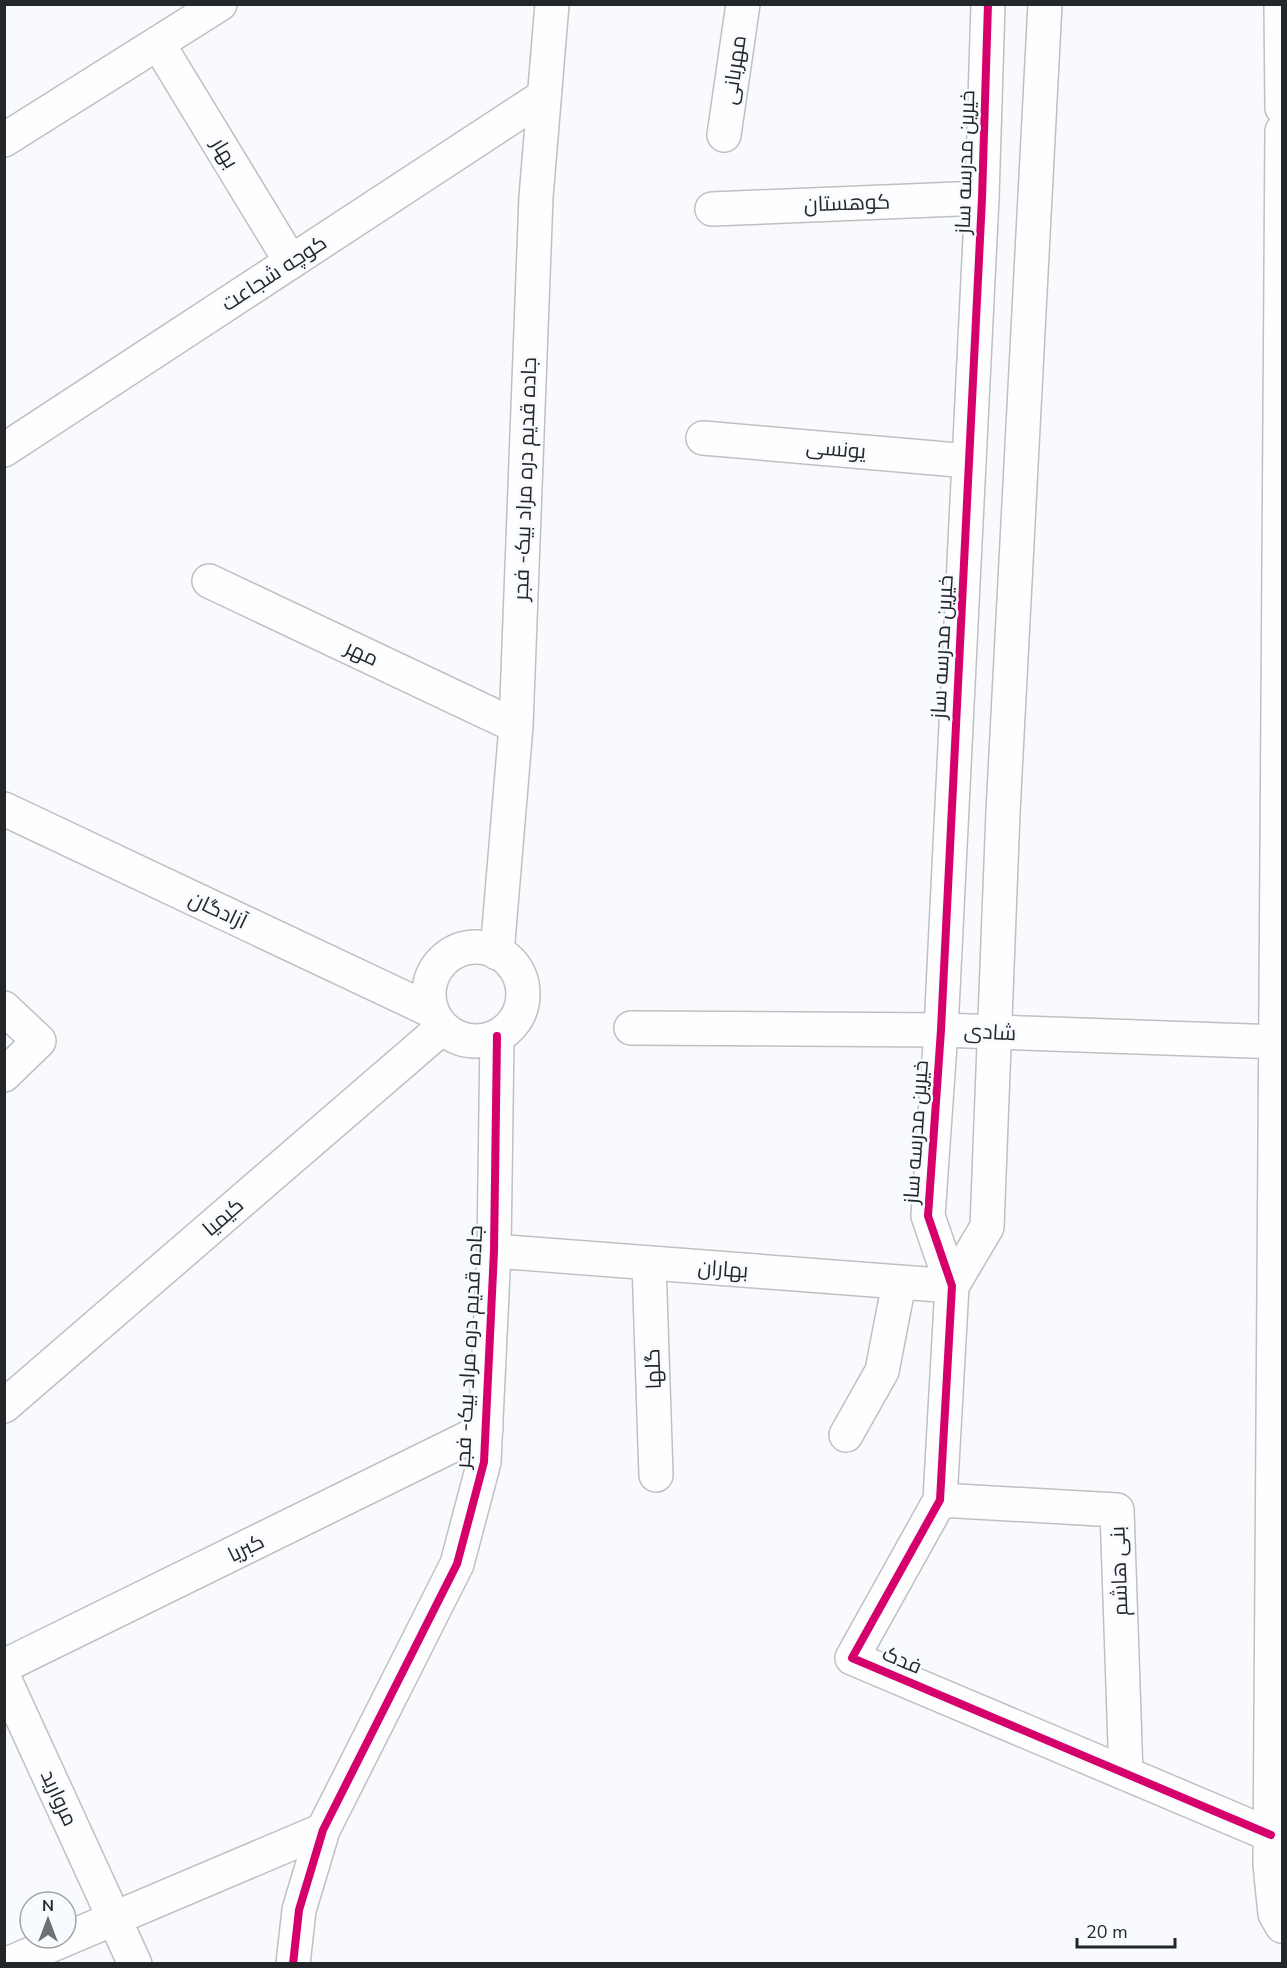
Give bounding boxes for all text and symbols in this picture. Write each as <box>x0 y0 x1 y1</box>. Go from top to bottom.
street label: مهربانی <box>715 34 753 106</box>
street label: خیرین مدرسه ساز <box>948 90 982 235</box>
street label: بهار <box>204 132 245 174</box>
street label: کوهستان <box>803 188 891 218</box>
street label: کوچه شجاعت <box>216 229 332 317</box>
street label: جاده قدیم دره مراد بیک- فجر <box>507 357 543 602</box>
street label: یونسی <box>805 432 867 466</box>
street label: خیرین مدرسه ساز <box>924 574 960 721</box>
street label: مهر <box>340 633 383 673</box>
street label: آزادگان <box>184 884 252 936</box>
street label: شادی <box>963 1017 1017 1047</box>
street label: خیرین مدرسه ساز <box>897 1059 935 1206</box>
street label: کیمیا <box>197 1191 249 1243</box>
street label: جاده قدیم دره مراد بیک- فجر <box>449 1225 489 1470</box>
street label: بهاران <box>697 1253 749 1285</box>
street label: گلها <box>638 1348 668 1390</box>
street label: بنی هاشم <box>1103 1526 1135 1616</box>
street label: کبریا <box>223 1527 269 1569</box>
street label: فدک <box>878 1639 926 1681</box>
street label: مروارید <box>34 1765 84 1831</box>
north arrow <box>18 1890 78 1950</box>
text: N <box>42 1895 54 1917</box>
scale bar <box>1077 1911 1174 1949</box>
text: 20 m <box>1086 1920 1128 1944</box>

